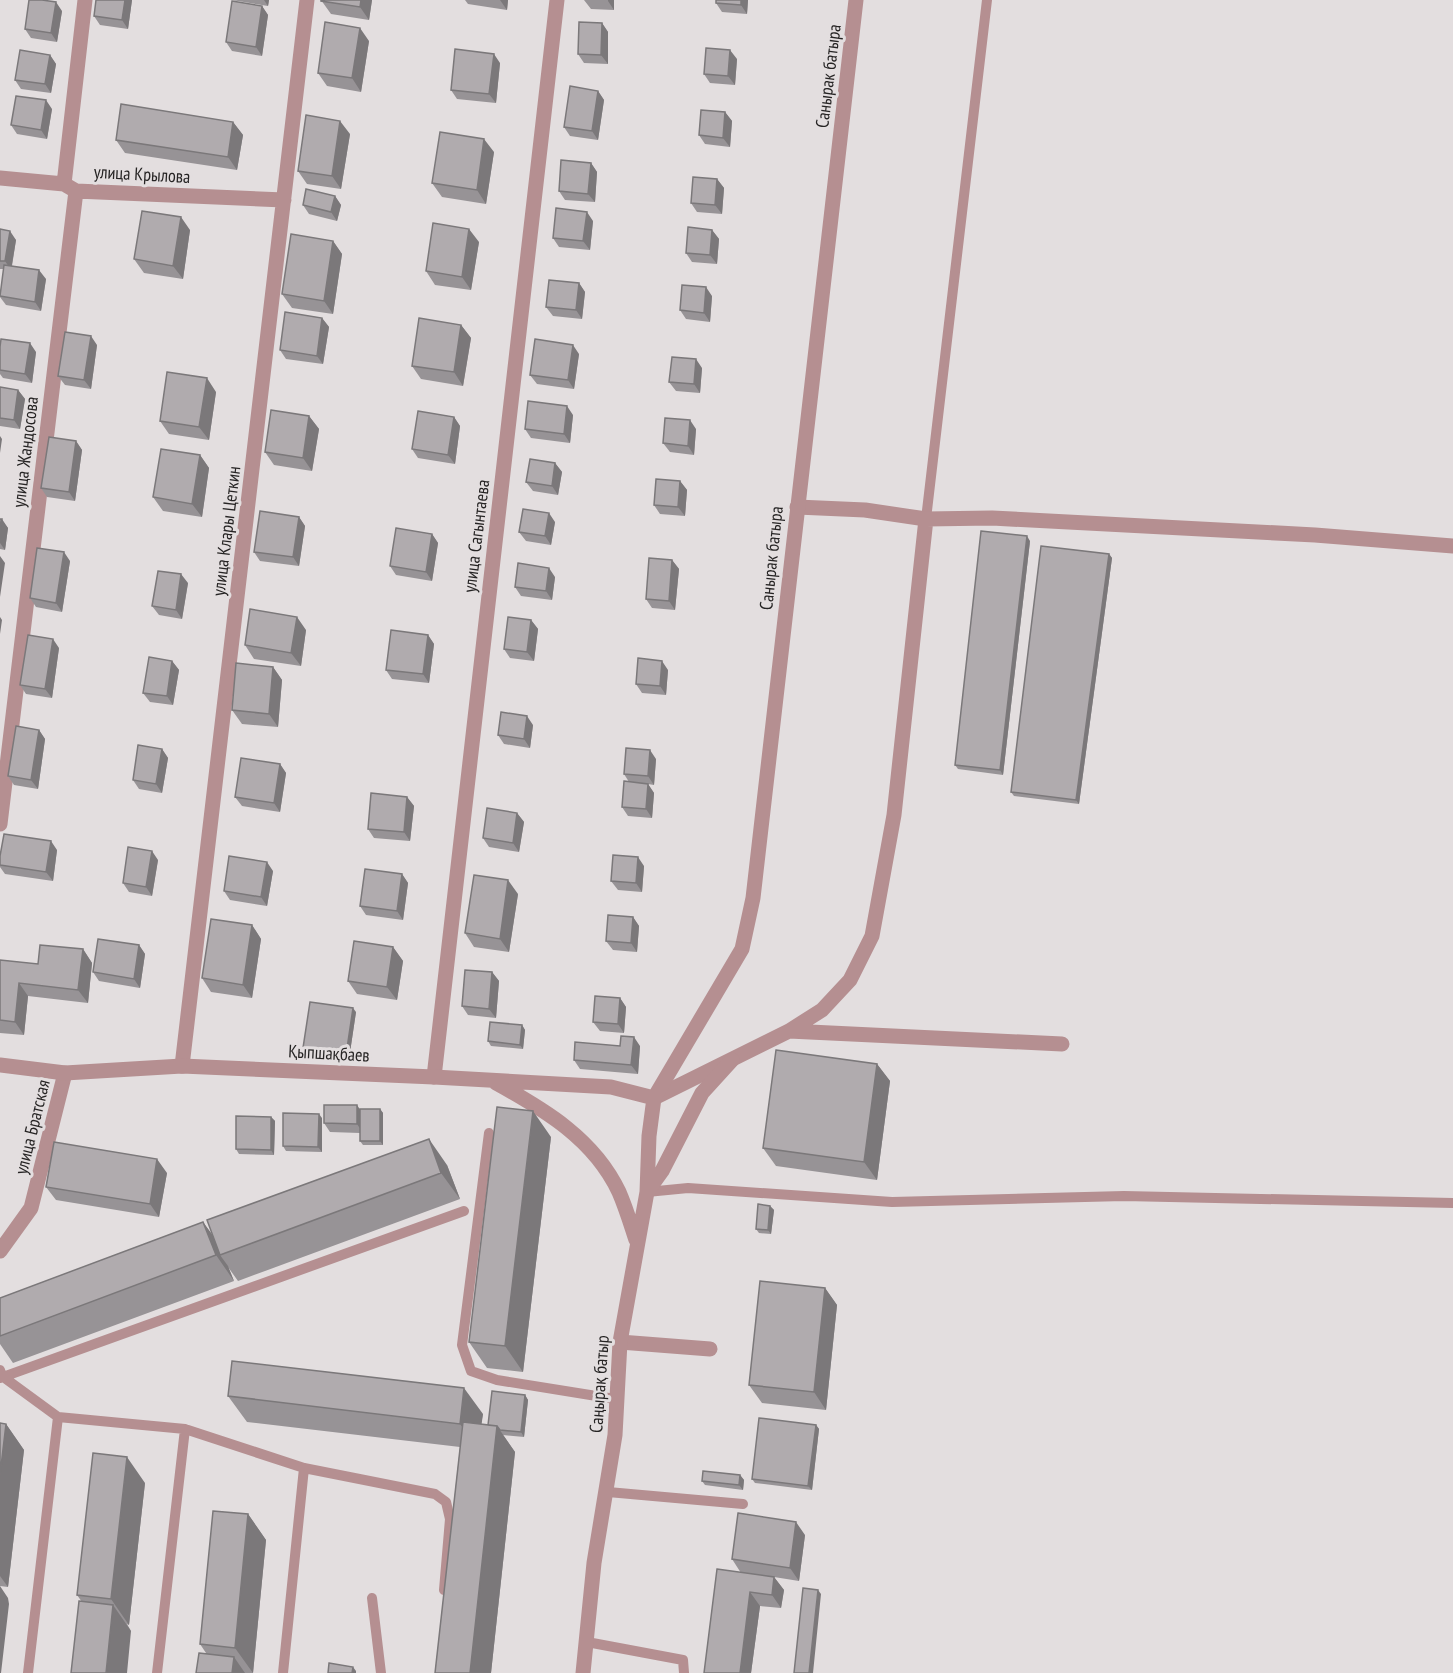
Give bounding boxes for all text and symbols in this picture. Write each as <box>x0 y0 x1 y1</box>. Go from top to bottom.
street label: Санырак батыра <box>810 23 846 129</box>
street label: улица Крылова <box>93 160 191 188</box>
street label: улица Жандосова <box>7 395 43 509</box>
street label: улица Клары Цеткин <box>207 465 245 597</box>
street label: улица Сагынтаева <box>458 478 494 594</box>
street label: Санырак батыра <box>754 505 788 611</box>
street label: Қыпшақбаев <box>288 1039 370 1067</box>
street label: улица Братская <box>9 1077 55 1177</box>
street label: Саңырақ батыр <box>584 1334 614 1433</box>

